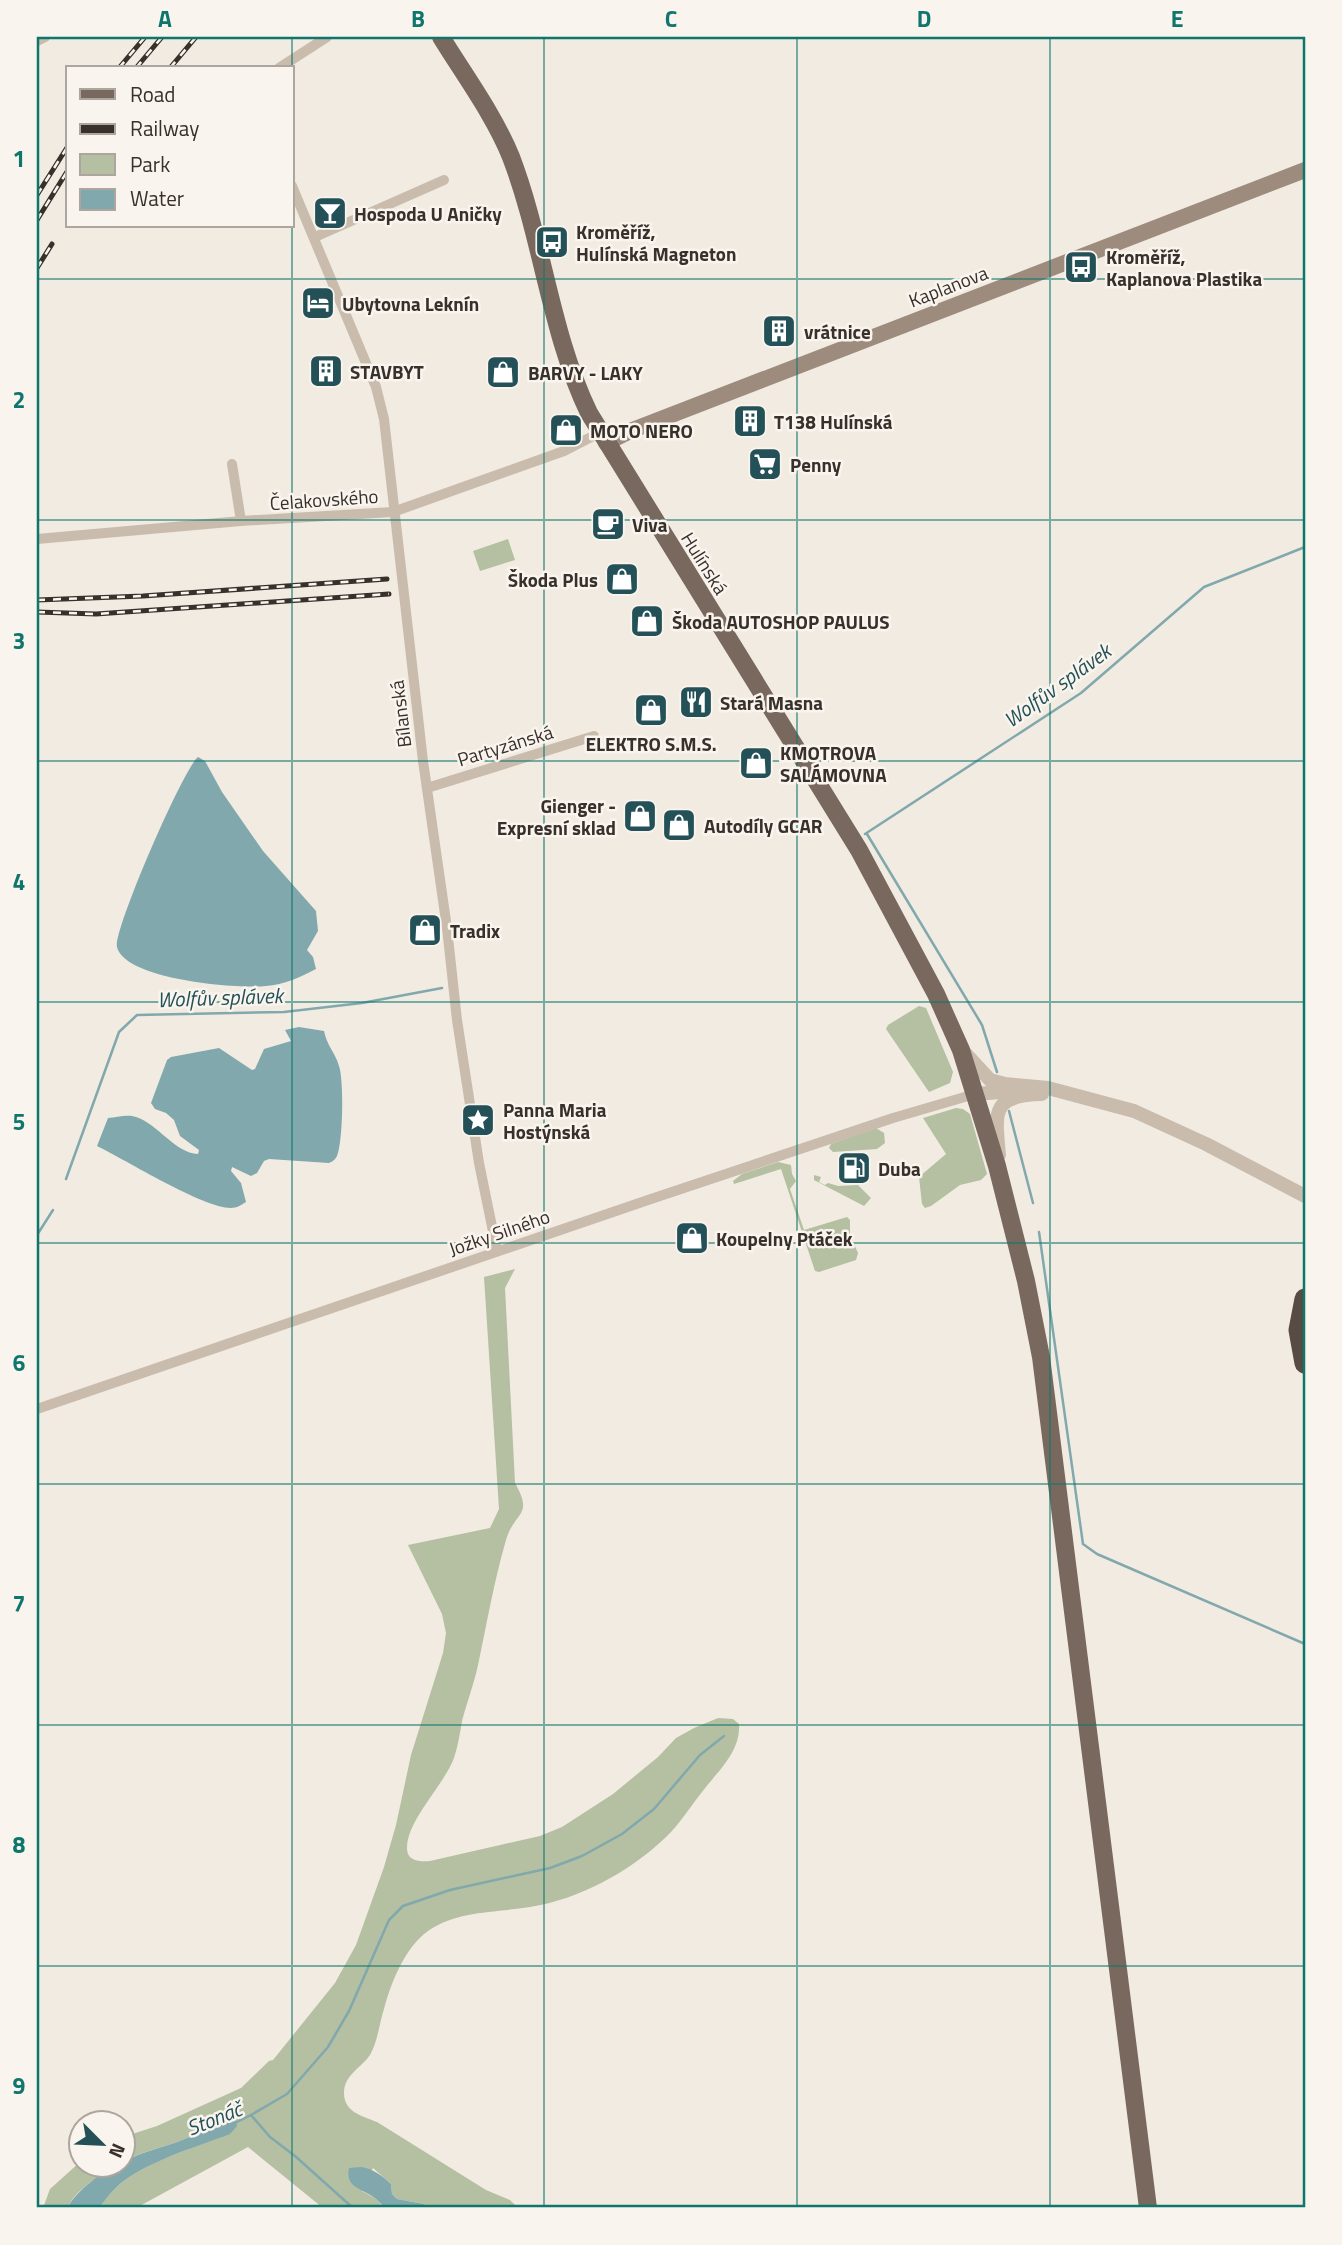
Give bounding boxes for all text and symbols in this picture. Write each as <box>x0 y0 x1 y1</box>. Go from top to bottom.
text: A <box>158 1 172 36</box>
text: B <box>411 1 425 36</box>
text: C <box>665 1 677 36</box>
text: D <box>917 1 931 36</box>
text: E <box>1171 1 1183 36</box>
legend <box>66 66 294 228</box>
text: Road <box>130 78 175 110</box>
text: Railway <box>130 112 199 144</box>
text: 1 <box>13 141 25 176</box>
text: Park <box>130 148 170 180</box>
text: Water <box>130 182 184 214</box>
bar icon: Hospoda U Aničky <box>311 194 349 232</box>
place label: Hospoda U Aničky <box>354 199 502 228</box>
place label: Kroměříž, Hulínská Magneton <box>576 217 736 268</box>
bus stop icon: Kroměříž, Hulínská Magneton <box>533 223 571 261</box>
place label: Kroměříž, Kaplanova Plastika <box>1106 242 1262 293</box>
bus stop icon: Kroměříž, Kaplanova Plastika <box>1062 248 1100 286</box>
street label: Kaplanova <box>904 257 992 314</box>
hotel icon: Ubytovna Leknín <box>299 284 337 322</box>
place label: Ubytovna Leknín <box>342 289 479 318</box>
building icon: vrátnice <box>760 312 798 350</box>
place label: vrátnice <box>804 317 871 346</box>
building icon: STAVBYT <box>307 352 345 390</box>
shop icon: BARVY - LAKY <box>484 353 522 391</box>
place label: STAVBYT <box>350 357 424 386</box>
place label: BARVY - LAKY <box>528 358 643 387</box>
text: 2 <box>13 382 25 417</box>
building icon: T138 Hulínská <box>731 402 769 440</box>
place label: T138 Hulínská <box>774 407 893 436</box>
shop icon: MOTO NERO <box>547 411 585 449</box>
place label: MOTO NERO <box>590 416 693 445</box>
supermarket icon: Penny <box>746 445 784 483</box>
place label: Penny <box>790 450 842 479</box>
street label: Čelakovského <box>269 481 379 517</box>
cafe icon: Viva <box>589 505 627 543</box>
place label: Viva <box>632 510 668 539</box>
street label: Hulínská <box>674 526 736 600</box>
shop icon: Škoda Plus <box>603 560 641 598</box>
place label: Škoda Plus <box>508 565 598 594</box>
shop icon: Škoda AUTOSHOP PAULUS <box>628 602 666 640</box>
place label: Škoda AUTOSHOP PAULUS <box>672 607 890 636</box>
text: 3 <box>13 623 25 658</box>
water label: Wolfův splávek <box>997 634 1119 735</box>
street label: Bílanská <box>381 678 419 749</box>
restaurant icon: Stará Masna <box>677 683 715 721</box>
place label: Stará Masna <box>720 688 823 717</box>
shop icon: ELEKTRO S.M.S. <box>632 691 670 729</box>
street label: Partyzánská <box>453 717 557 773</box>
place label: ELEKTRO S.M.S. <box>585 729 717 758</box>
place label: KMOTROVA SALÁMOVNA <box>780 738 887 789</box>
shop icon: KMOTROVA SALÁMOVNA <box>737 744 775 782</box>
place label: Gienger - Expresní sklad <box>497 791 616 842</box>
shop icon: Gienger - Expresní sklad <box>621 797 659 835</box>
shop icon: Autodíly GCAR <box>660 806 698 844</box>
place label: Autodíly GCAR <box>704 811 823 840</box>
text: 4 <box>13 864 25 899</box>
shop icon: Tradix <box>406 911 444 949</box>
place label: Tradix <box>450 916 500 945</box>
water label: Wolfův splávek <box>157 979 286 1015</box>
place label: Panna Maria Hostýnská <box>503 1095 607 1146</box>
place icon: Panna Maria Hostýnská <box>459 1101 497 1139</box>
text: 5 <box>13 1104 25 1139</box>
fuel station icon: Duba <box>835 1149 873 1187</box>
place label: Duba <box>878 1154 921 1183</box>
street label: Jožky Silného <box>444 1201 554 1263</box>
shop icon: Koupelny Ptáček <box>673 1219 711 1257</box>
place label: Koupelny Ptáček <box>716 1224 853 1253</box>
text: 6 <box>13 1345 26 1380</box>
text: 7 <box>13 1586 25 1621</box>
text: 8 <box>13 1827 26 1862</box>
text: 9 <box>13 2068 26 2103</box>
water label: Stonáč <box>182 2091 250 2143</box>
north arrow <box>66 2108 136 2178</box>
text: N <box>102 2139 134 2163</box>

